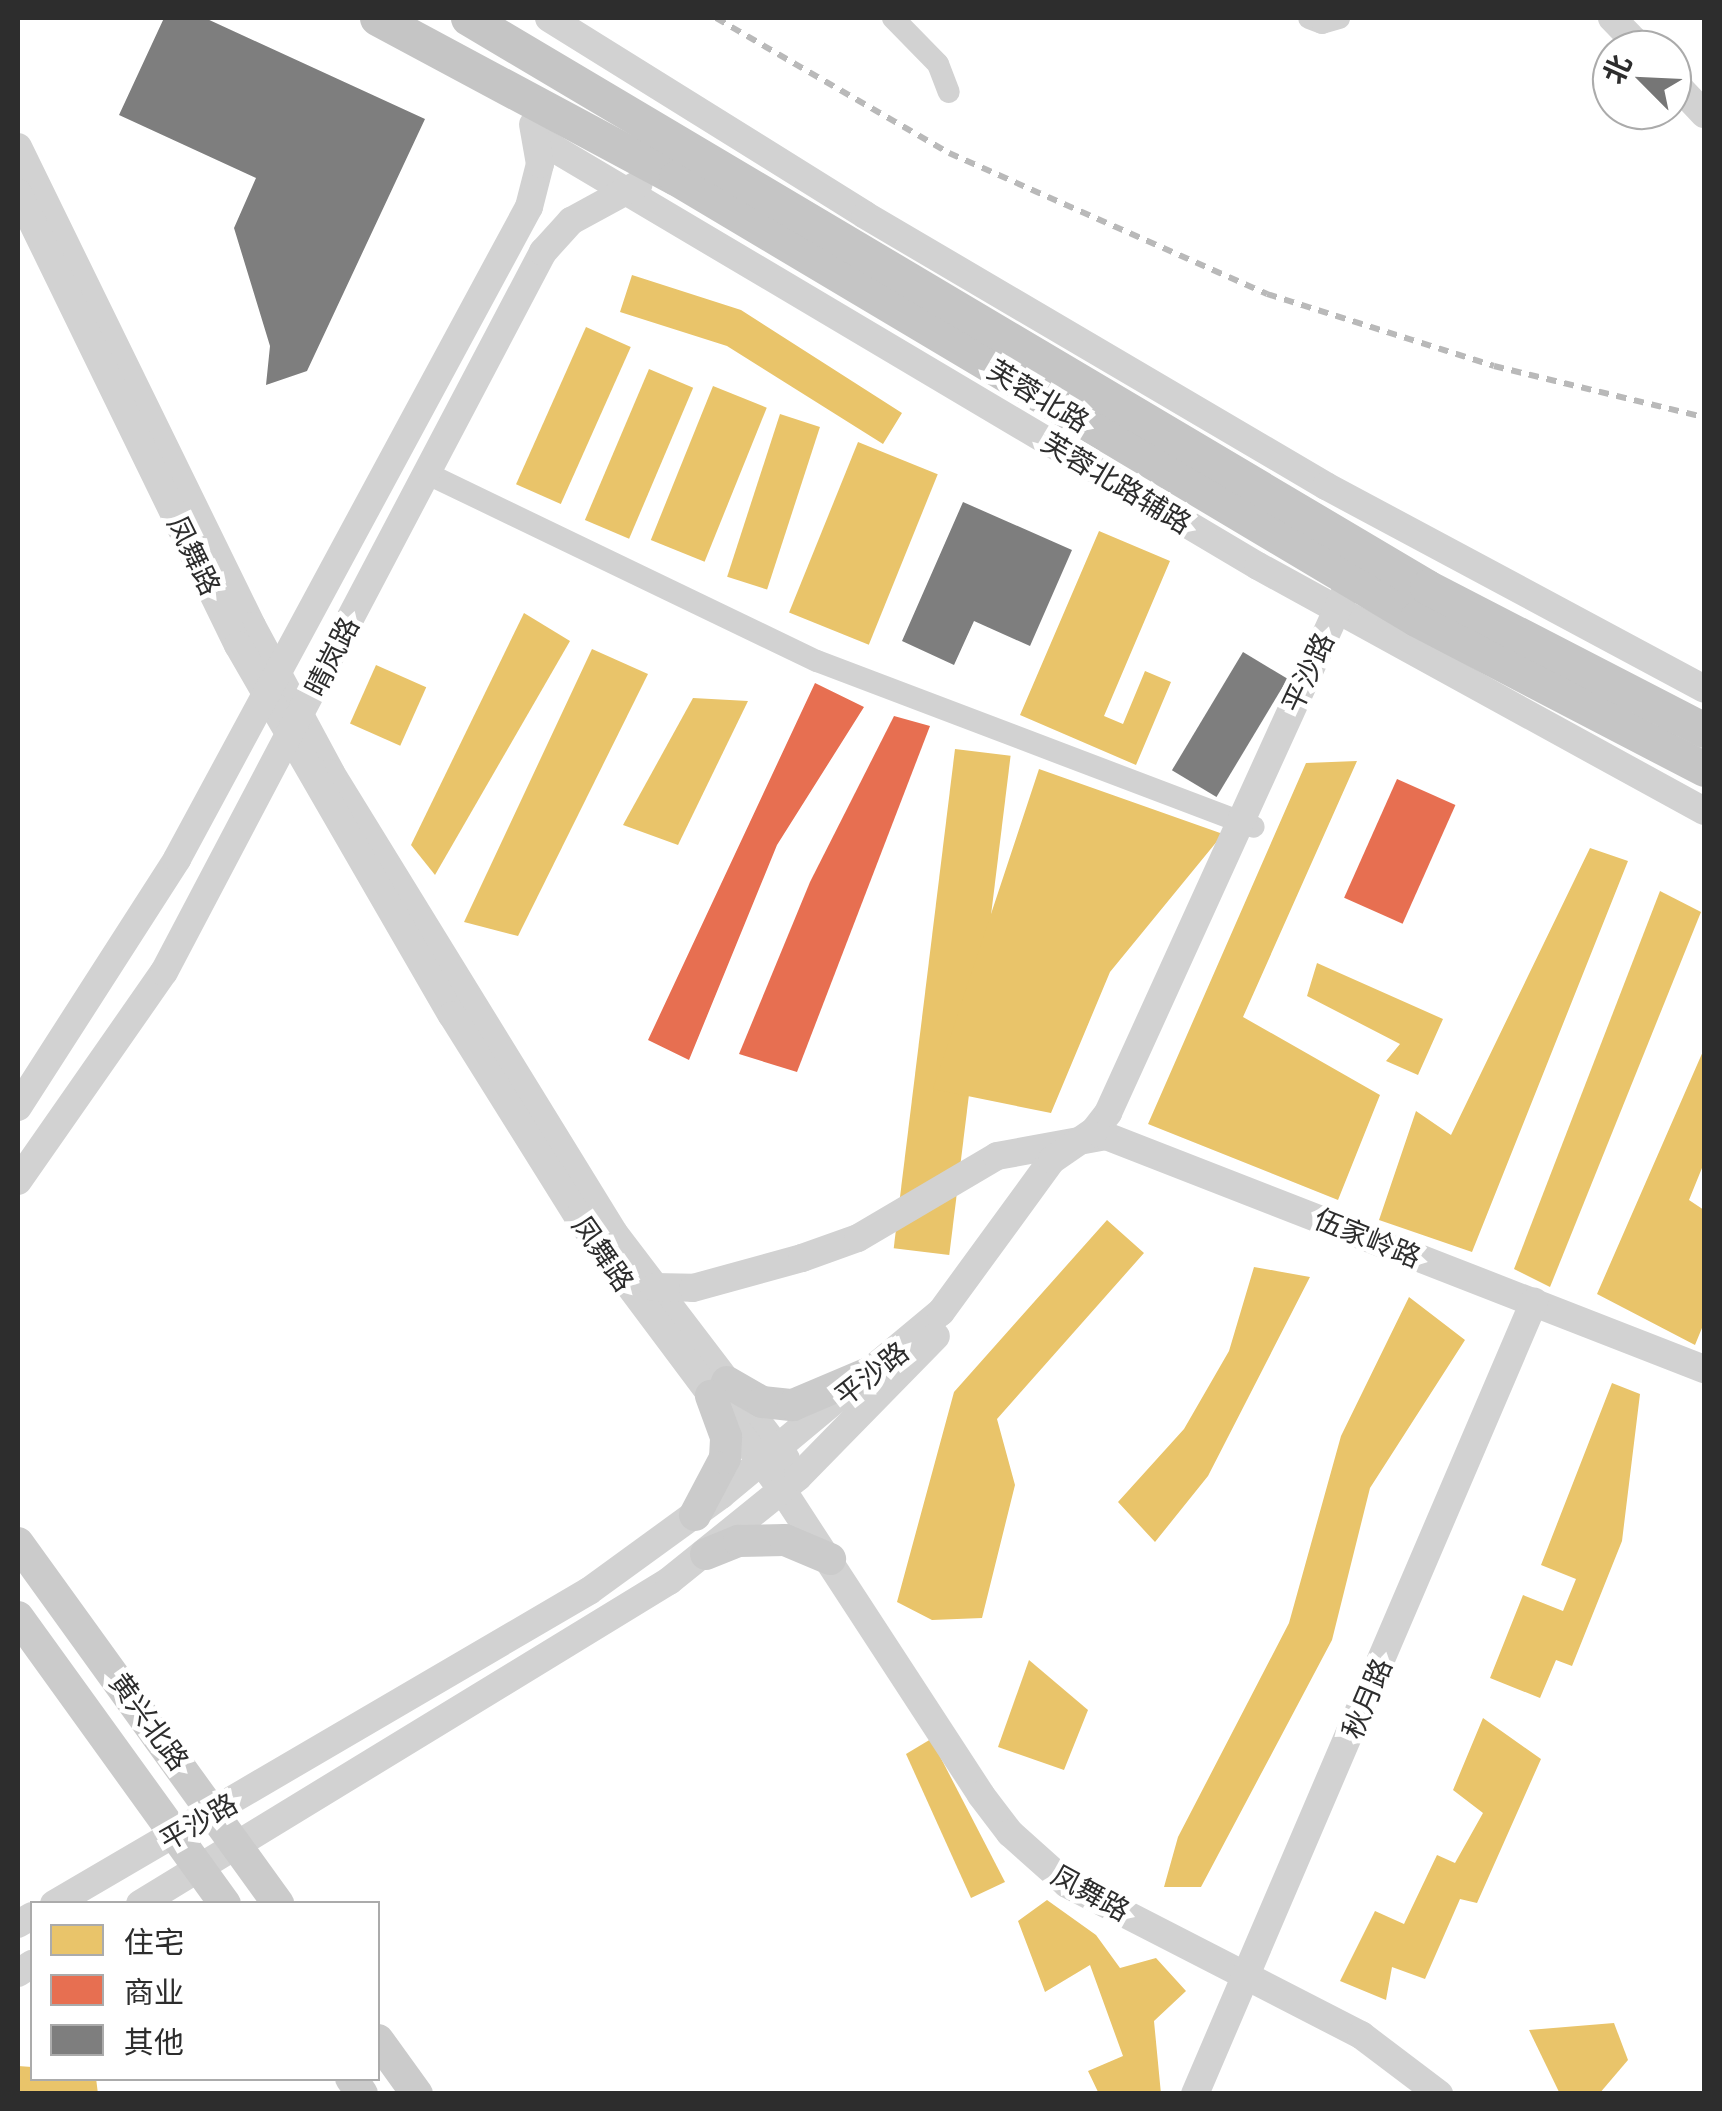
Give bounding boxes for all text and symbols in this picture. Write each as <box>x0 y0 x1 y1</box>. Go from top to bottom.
north arrow <box>1592 30 1692 130</box>
text: 北 <box>1593 48 1639 89</box>
street label: 芙蓉北路 <box>982 352 1096 438</box>
street label: 芙蓉北路辅路 <box>1036 424 1198 540</box>
street label: 凤舞路 <box>161 510 229 600</box>
street label: 晴岚路 <box>297 611 365 701</box>
street label: 平沙路 <box>1274 627 1340 717</box>
street label: 伍家岭路 <box>1310 1200 1426 1274</box>
street label: 凤舞路 <box>566 1209 642 1297</box>
street label: 平沙路 <box>828 1334 914 1412</box>
street label: 秋月路 <box>1334 1653 1398 1743</box>
street label: 黄兴北路 <box>103 1666 197 1776</box>
street label: 平沙路 <box>153 1785 243 1857</box>
street label: 凤舞路 <box>1046 1857 1136 1927</box>
legend <box>30 1901 380 2081</box>
text: 住宅 <box>124 1921 184 1962</box>
text: 商业 <box>124 1971 184 2012</box>
text: 其他 <box>124 2021 184 2062</box>

